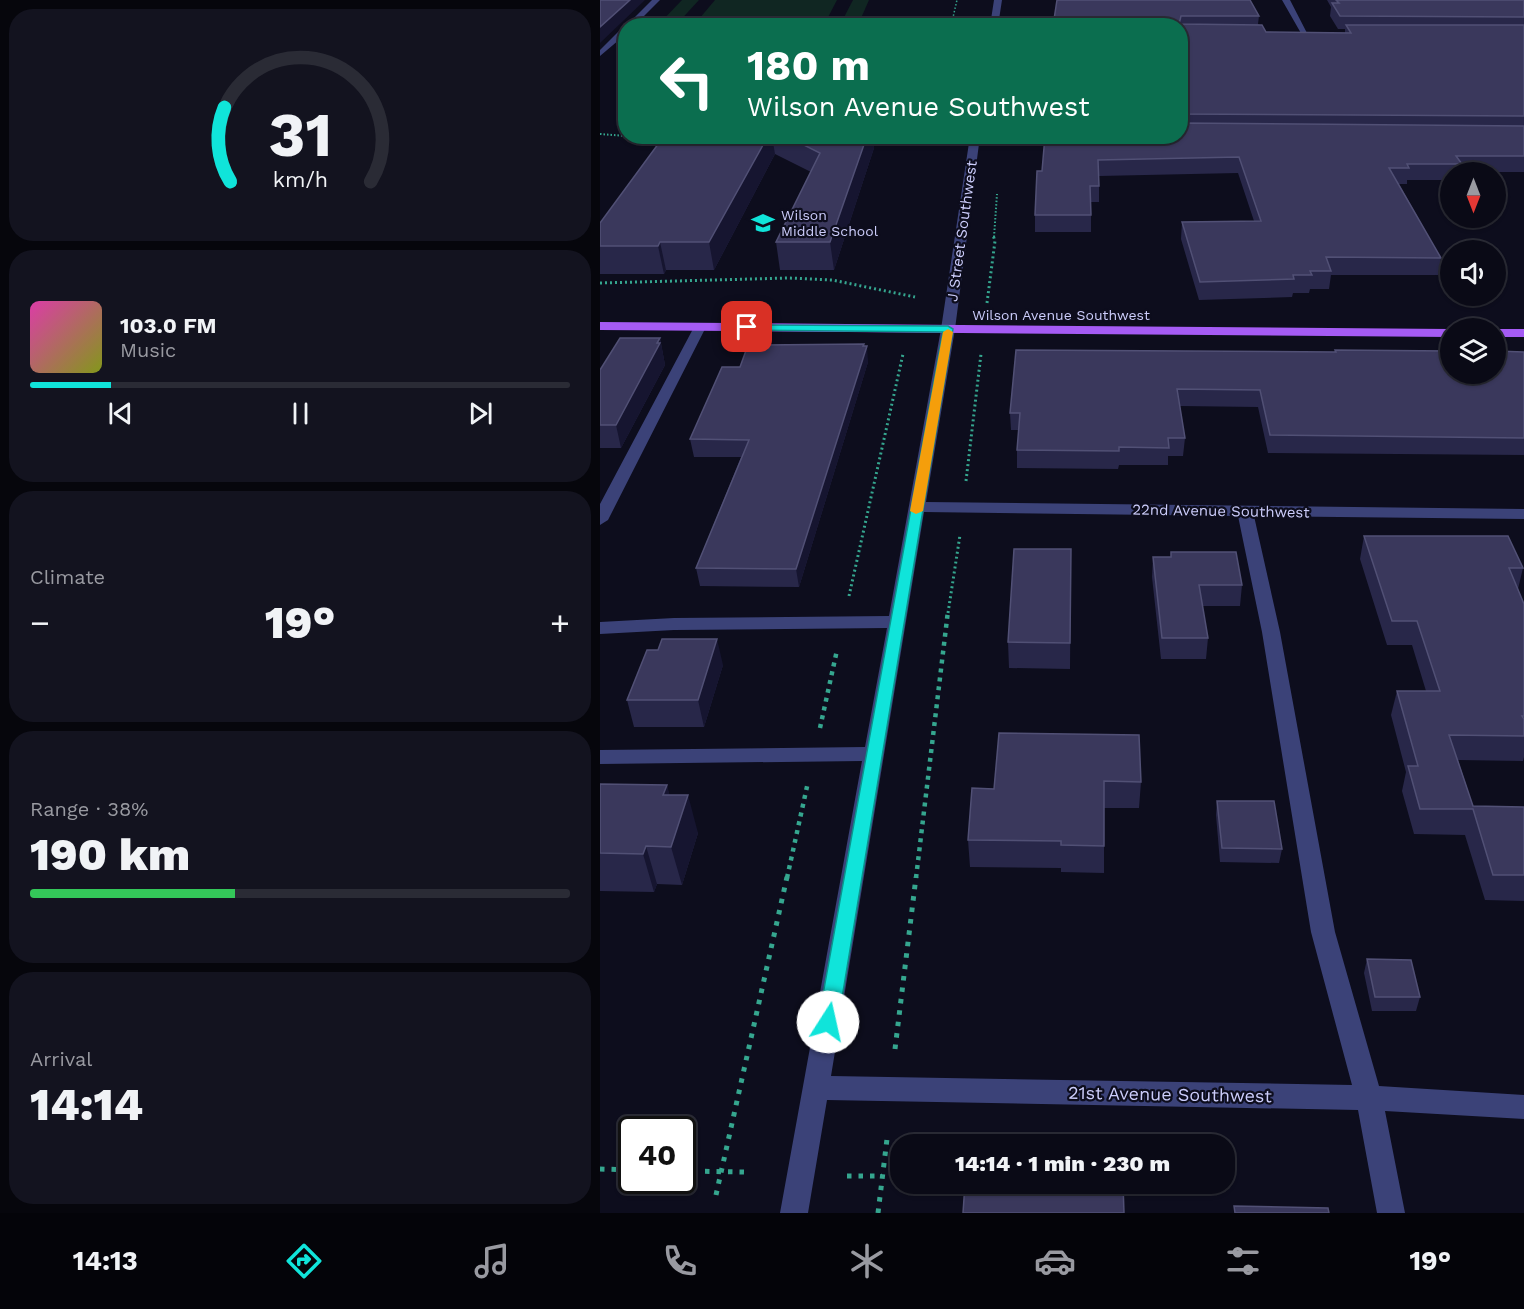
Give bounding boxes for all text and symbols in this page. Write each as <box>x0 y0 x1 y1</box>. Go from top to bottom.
text: 180 m <box>747 41 870 90</box>
icon: left <box>648 42 726 120</box>
text: Wilson Avenue Southwest <box>747 91 1090 123</box>
text: 31 <box>268 98 332 171</box>
street label: J Street Southwest <box>943 159 981 303</box>
north arrow <box>1440 162 1506 228</box>
map controls <box>1440 162 1506 384</box>
text: km/h <box>272 167 328 192</box>
place label: Wilson Middle School <box>781 207 879 239</box>
school or university icon: Wilson Middle School <box>750 210 776 236</box>
button: sound <box>1440 240 1506 306</box>
pin <box>721 301 772 352</box>
street label: Wilson Avenue Southwest <box>972 307 1150 323</box>
icon: arrive <box>730 310 763 343</box>
text: 103.0 FM <box>120 313 217 338</box>
button: layers <box>1440 318 1506 384</box>
text: Music <box>120 338 176 362</box>
icon: previous <box>104 397 137 430</box>
icon: pause <box>284 397 317 430</box>
icon: next <box>464 397 497 430</box>
street label: 22nd Avenue Southwest <box>1132 500 1311 522</box>
text: Climate <box>30 565 105 589</box>
text: 19° <box>265 596 335 649</box>
text: − <box>30 603 50 642</box>
text: + <box>550 603 570 642</box>
text: Range · 38% <box>30 797 148 821</box>
text: 190 km <box>30 828 190 881</box>
position arrow <box>796 990 860 1054</box>
text: Arrival <box>30 1047 92 1071</box>
text: 14:14 <box>30 1078 143 1131</box>
street label: 21st Avenue Southwest <box>1068 1082 1273 1106</box>
speed limit sign: 40 <box>618 1116 696 1194</box>
text: 14:14 · 1 min · 230 m <box>955 1151 1170 1176</box>
icon: directions <box>283 1240 325 1282</box>
icon: music <box>471 1240 513 1282</box>
icon: phone <box>659 1240 701 1282</box>
icon: climate <box>846 1240 888 1282</box>
icon: car <box>1034 1240 1076 1282</box>
icon: filters <box>1222 1240 1264 1282</box>
text: 14:13 <box>73 1245 138 1277</box>
text: 19° <box>1409 1245 1451 1277</box>

